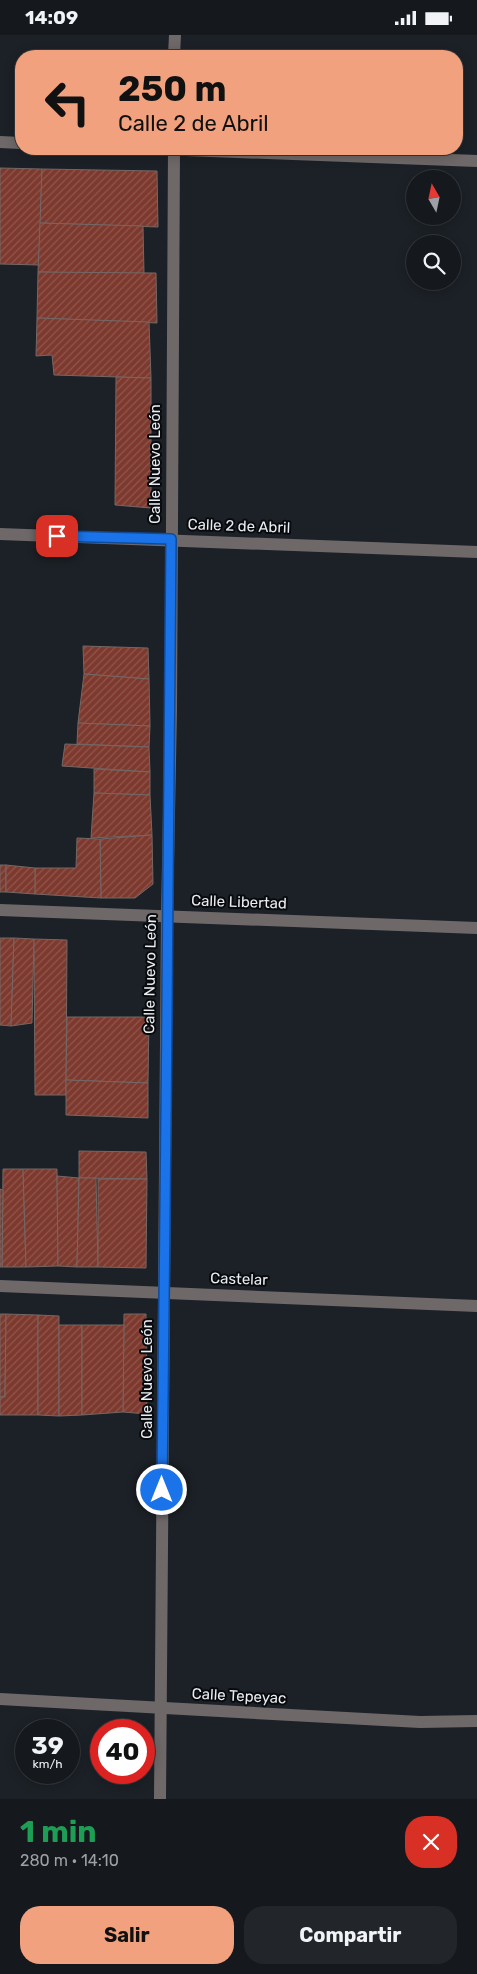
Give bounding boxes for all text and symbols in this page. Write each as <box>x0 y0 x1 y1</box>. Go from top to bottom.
text: 14:09 <box>25 6 78 29</box>
text: 250 m <box>118 68 227 110</box>
icon: left <box>35 70 100 135</box>
text: Calle 2 de Abril <box>118 110 269 137</box>
north arrow <box>406 170 461 225</box>
map controls <box>406 170 461 290</box>
button: search <box>406 235 461 290</box>
street label: Calle Nuevo León <box>146 404 164 524</box>
pin <box>36 515 78 557</box>
street label: Calle 2 de Abril <box>187 515 291 537</box>
icon: arrive <box>43 522 71 550</box>
street label: Calle Libertad <box>191 891 287 913</box>
street label: Calle Nuevo León <box>140 914 160 1034</box>
street label: Castelar <box>210 1269 268 1289</box>
street label: Calle Nuevo León <box>138 1319 156 1439</box>
position arrow <box>135 1463 187 1515</box>
street label: Calle Tepeyac <box>191 1685 287 1707</box>
speed limit sign: 40 <box>90 1719 155 1784</box>
text: 39 <box>31 1731 64 1760</box>
text: km/h <box>33 1757 62 1771</box>
text: 1 min <box>20 1814 97 1850</box>
button: close <box>405 1816 457 1868</box>
text: 280 m · 14:10 <box>20 1851 119 1870</box>
button: Salir <box>20 1906 234 1964</box>
button: Compartir <box>244 1906 457 1964</box>

